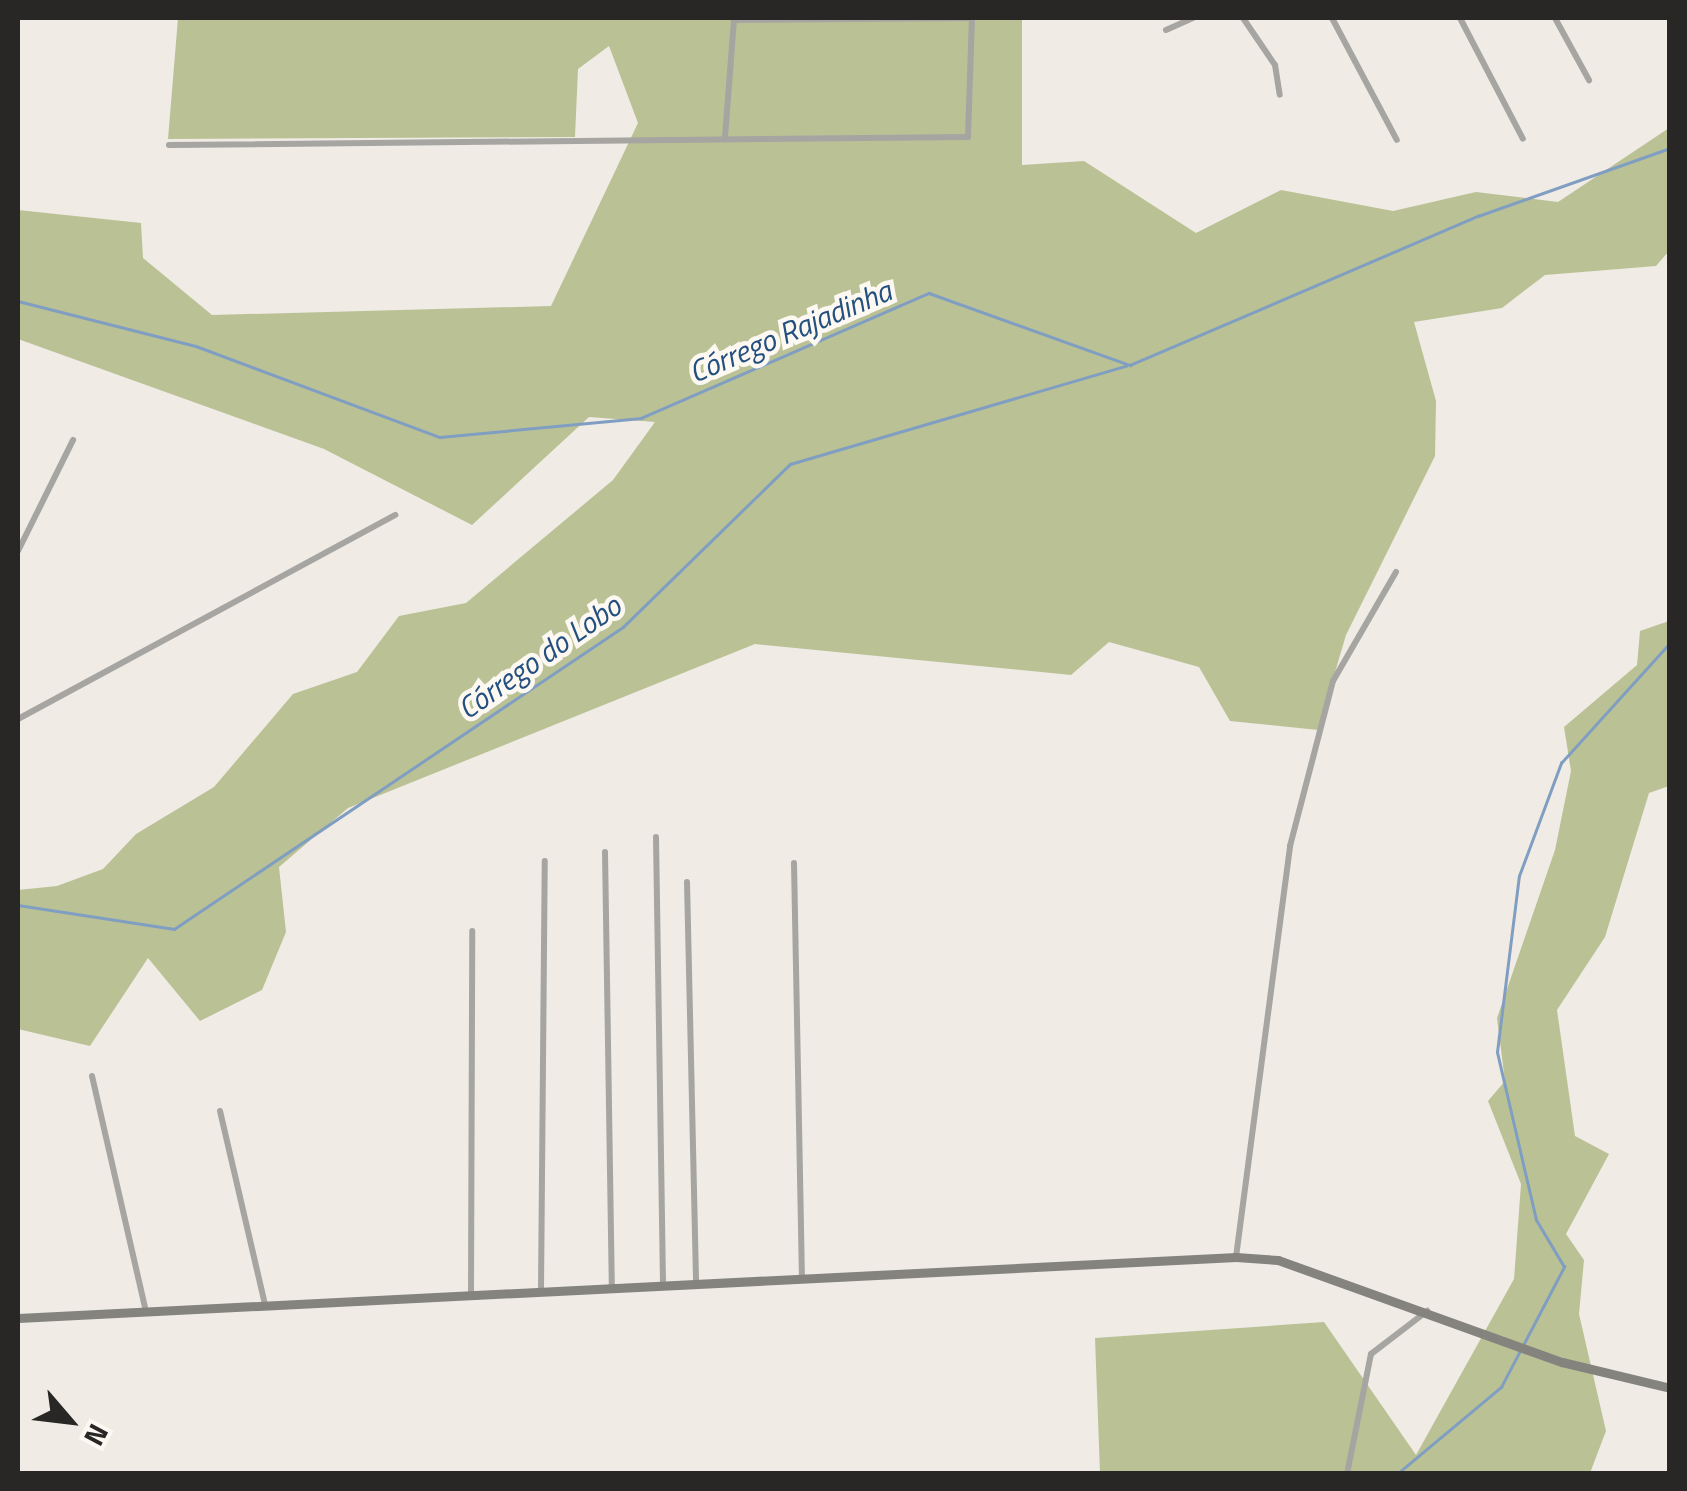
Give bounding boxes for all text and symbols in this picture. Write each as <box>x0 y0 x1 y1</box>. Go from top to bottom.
water label: Córrego Rajadinha <box>683 272 897 390</box>
water label: Córrego do Lobo <box>450 587 628 727</box>
north arrow <box>20 1371 120 1471</box>
text: N <box>73 1417 120 1454</box>

